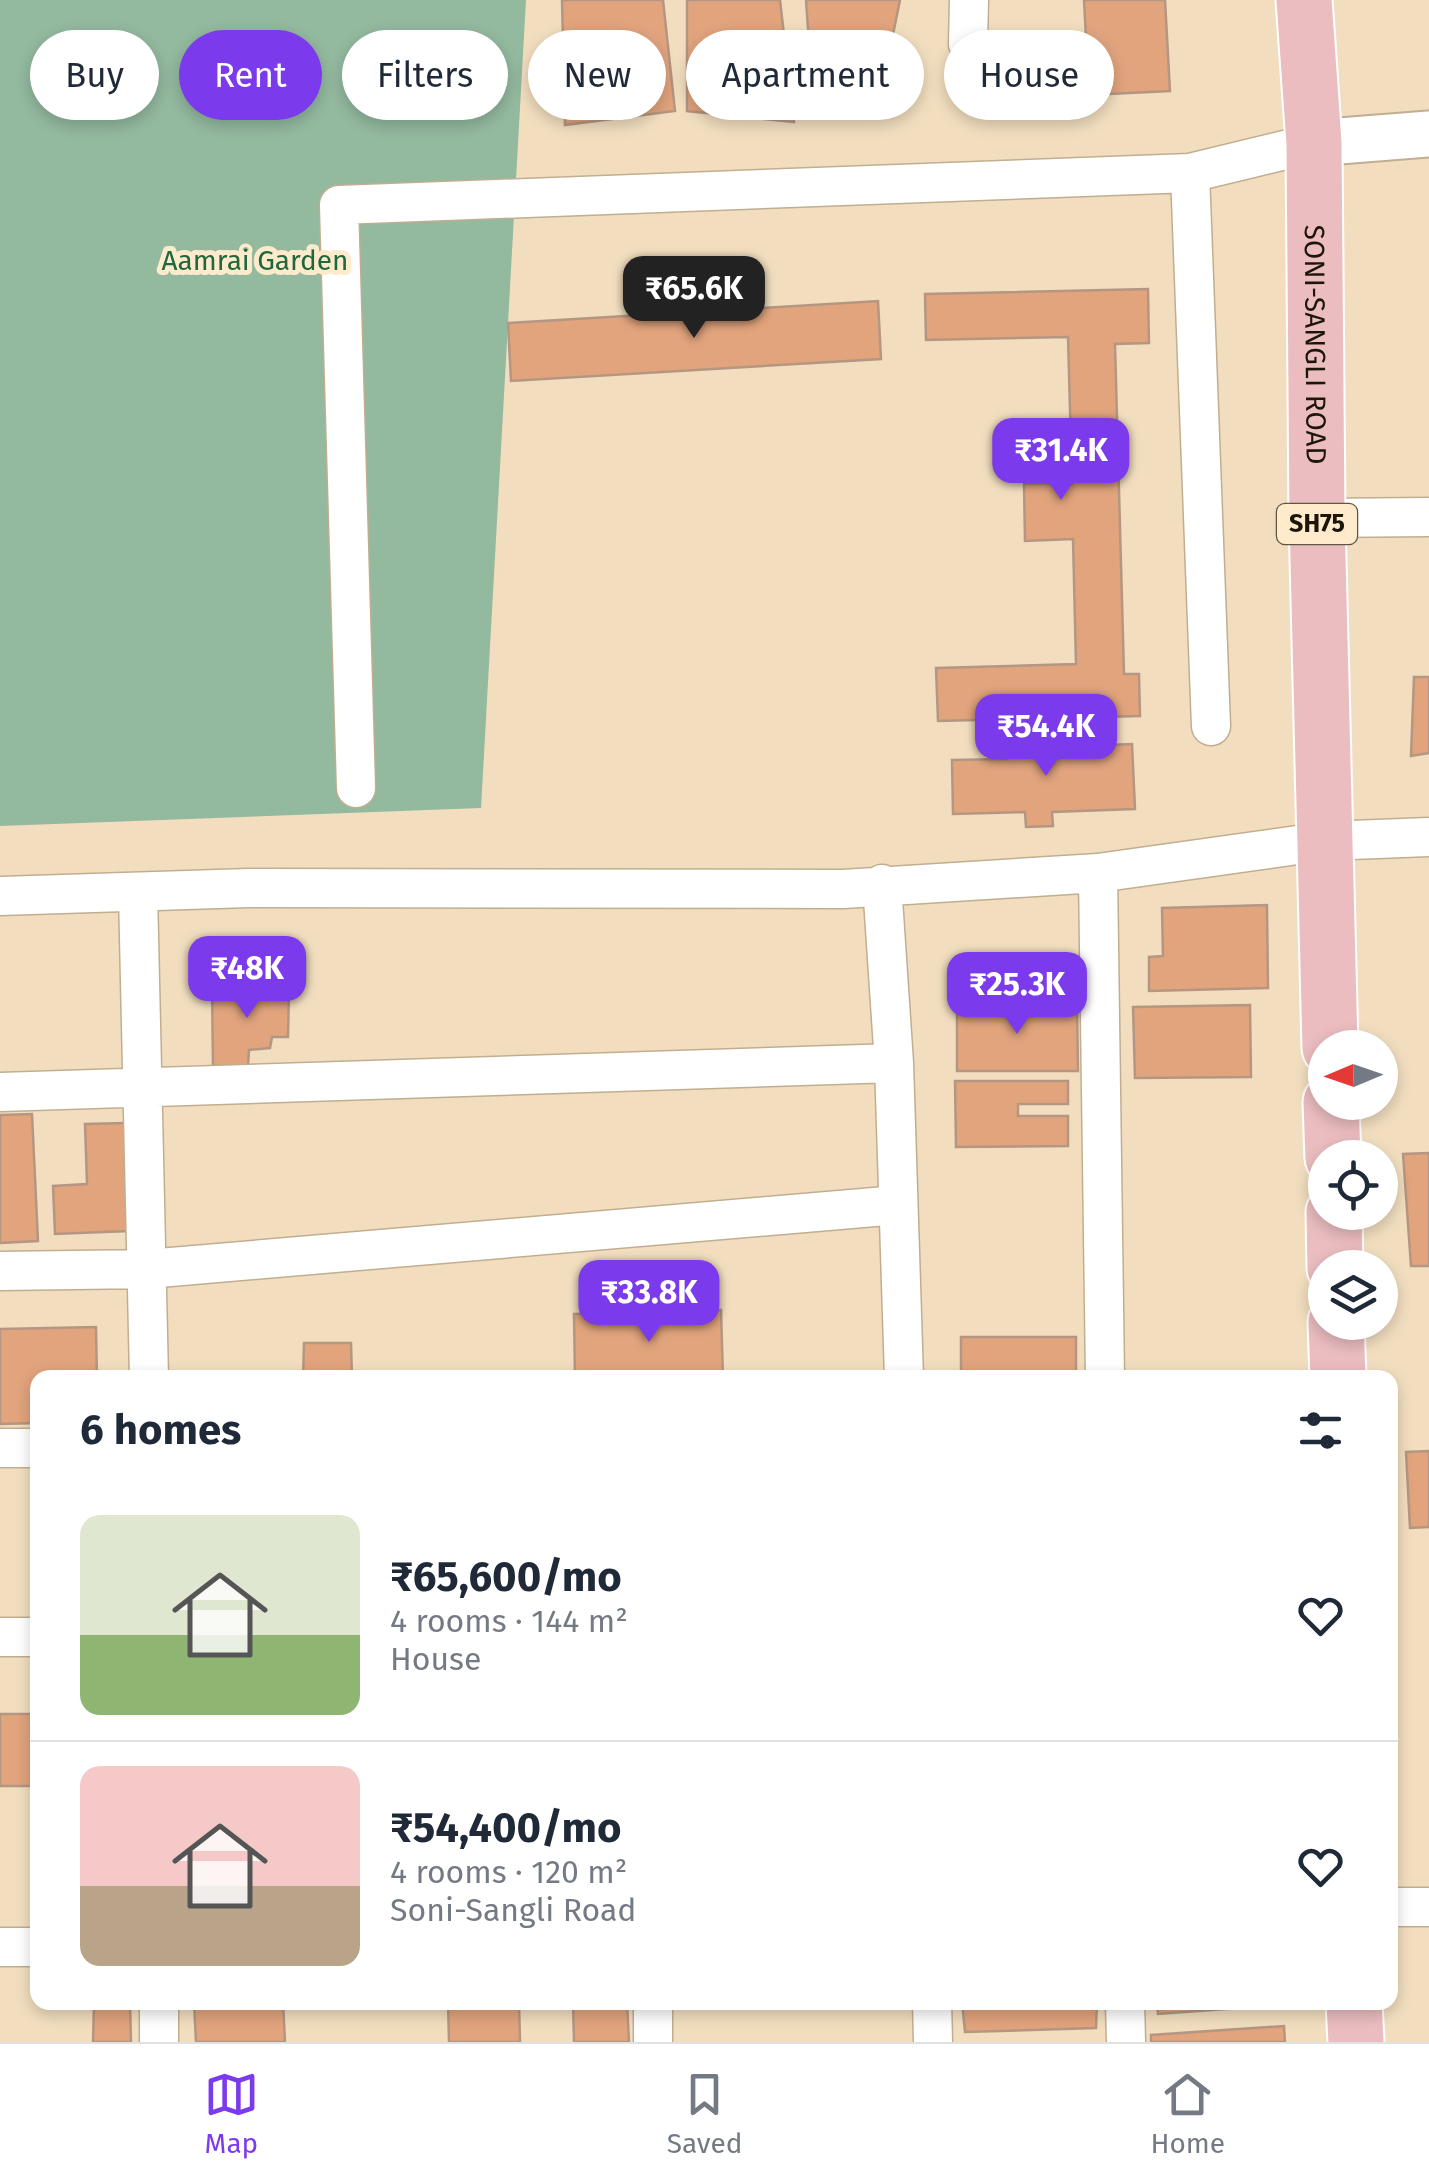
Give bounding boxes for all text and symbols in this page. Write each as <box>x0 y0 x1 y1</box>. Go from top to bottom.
chip: Buy <box>30 30 159 120</box>
chip: Rent <box>179 30 322 120</box>
chip: Filters <box>342 30 508 120</box>
chip: New <box>528 30 666 120</box>
chip: Apartment <box>686 30 924 120</box>
chip: House <box>944 30 1114 120</box>
street label: SONI-SANGLI ROAD <box>1298 225 1333 465</box>
park label: Aamrai Garden <box>162 244 348 277</box>
pin: ₹65.6K <box>613 256 775 341</box>
text: ₹65.6K <box>645 269 743 307</box>
pin: ₹31.4K <box>980 418 1142 503</box>
text: ₹31.4K <box>1014 431 1108 469</box>
road number: SH75 <box>1277 504 1357 544</box>
pin: ₹54.4K <box>965 694 1127 779</box>
text: ₹54.4K <box>997 707 1095 745</box>
pin: ₹48K <box>188 936 306 1021</box>
text: ₹48K <box>210 949 284 987</box>
pin: ₹25.3K <box>936 952 1098 1037</box>
text: ₹25.3K <box>969 965 1065 1003</box>
north arrow <box>1308 1030 1398 1120</box>
map controls <box>1308 1030 1398 1340</box>
button: locate <box>1308 1140 1398 1230</box>
button: layers <box>1308 1250 1398 1340</box>
pin: ₹33.8K <box>568 1260 730 1345</box>
text: ₹33.8K <box>600 1273 698 1311</box>
icon: filters <box>1293 1403 1348 1458</box>
text: 6 homes <box>80 1405 241 1455</box>
text: ₹65,600/mo <box>390 1552 622 1602</box>
icon: home <box>160 1555 280 1675</box>
icon: heart <box>1293 1588 1348 1643</box>
text: 4 rooms · 144 m² <box>390 1602 628 1640</box>
text: House <box>390 1640 481 1678</box>
text: ₹54,400/mo <box>390 1803 622 1853</box>
icon: home <box>160 1806 280 1926</box>
icon: heart <box>1293 1839 1348 1894</box>
text: 4 rooms · 120 m² <box>390 1853 627 1891</box>
text: Soni-Sangli Road <box>390 1891 636 1929</box>
tab: Map <box>204 2067 259 2160</box>
tab: Saved <box>667 2067 743 2160</box>
tab: Home <box>1150 2067 1225 2160</box>

